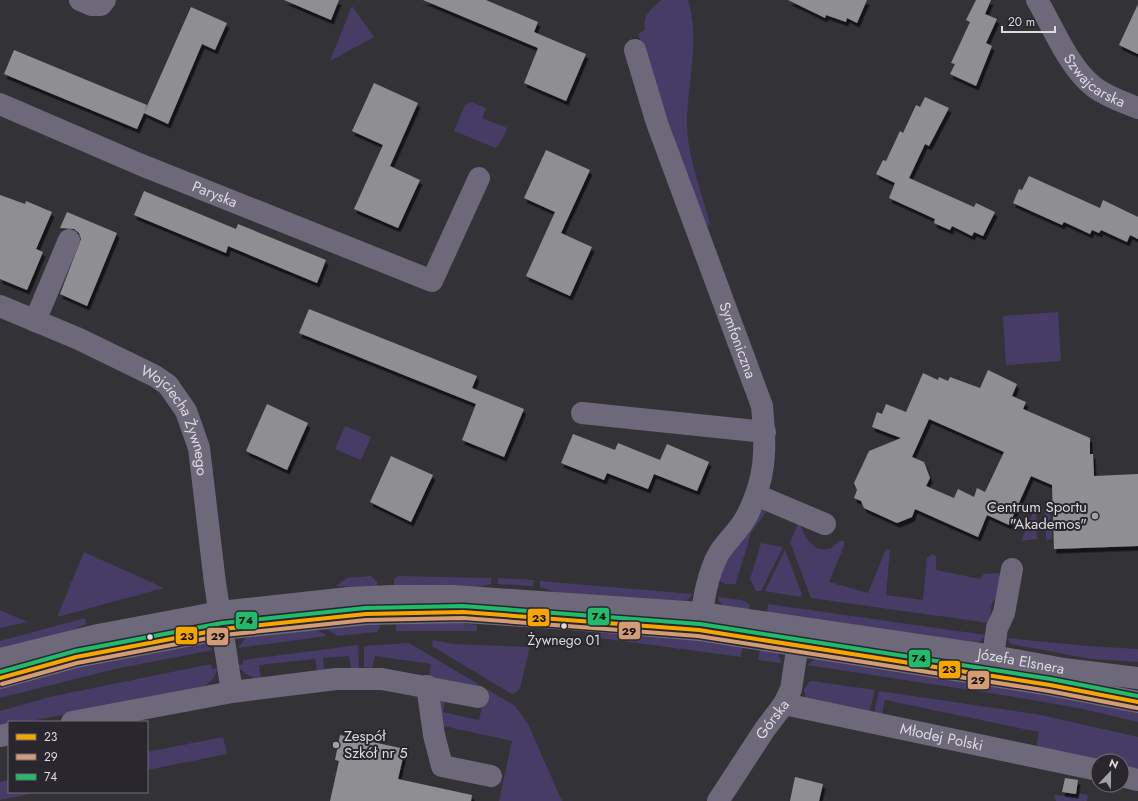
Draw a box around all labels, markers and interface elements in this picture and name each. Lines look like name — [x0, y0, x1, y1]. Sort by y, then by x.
scale bar — [1002, 8, 1055, 34]
text: 20 m — [1008, 13, 1035, 31]
street label: Szwajcarska — [1058, 49, 1128, 113]
street label: Paryska — [189, 175, 241, 213]
street label: Symfoniczna — [713, 299, 762, 382]
street label: Wojciecha Żywnego — [137, 360, 213, 477]
place label: Centrum Sportu "Akademos" — [987, 496, 1087, 535]
marker: Centrum Sportu "Akademos" — [1090, 511, 1100, 521]
line badge: 74 — [587, 607, 610, 626]
line badge: 23 — [527, 608, 550, 627]
text: 74 — [592, 608, 606, 624]
text: 23 — [532, 610, 546, 626]
line badge: 74 — [235, 611, 258, 630]
text: 74 — [239, 612, 253, 628]
marker: Żywnego 01 — [559, 621, 569, 631]
line badge: 29 — [618, 621, 641, 640]
text: 29 — [622, 623, 636, 639]
line badge: 23 — [175, 626, 198, 645]
line badge: 29 — [206, 627, 229, 646]
text: 23 — [180, 628, 194, 644]
text: 29 — [211, 628, 225, 644]
place label: Żywnego 01 — [528, 630, 600, 650]
unlabelled marker — [145, 632, 155, 642]
street label: Józefa Elsnera — [974, 643, 1066, 680]
line badge: 74 — [908, 649, 931, 668]
text: 74 — [912, 650, 926, 666]
line badge: 23 — [938, 660, 961, 679]
text: 23 — [942, 661, 956, 677]
line badge: 29 — [967, 670, 990, 690]
text: 29 — [971, 672, 985, 688]
street label: Górska — [750, 695, 795, 744]
street label: Młodej Polski — [898, 718, 985, 757]
legend — [8, 721, 148, 793]
place label: Zespół Szkół nr 5 — [344, 725, 408, 764]
text: 23 — [44, 728, 58, 746]
marker: Zespół Szkół nr 5 — [331, 740, 341, 750]
text: 29 — [44, 748, 58, 766]
north arrow — [1090, 753, 1130, 793]
text: N — [1107, 755, 1121, 773]
text: 74 — [44, 768, 57, 786]

